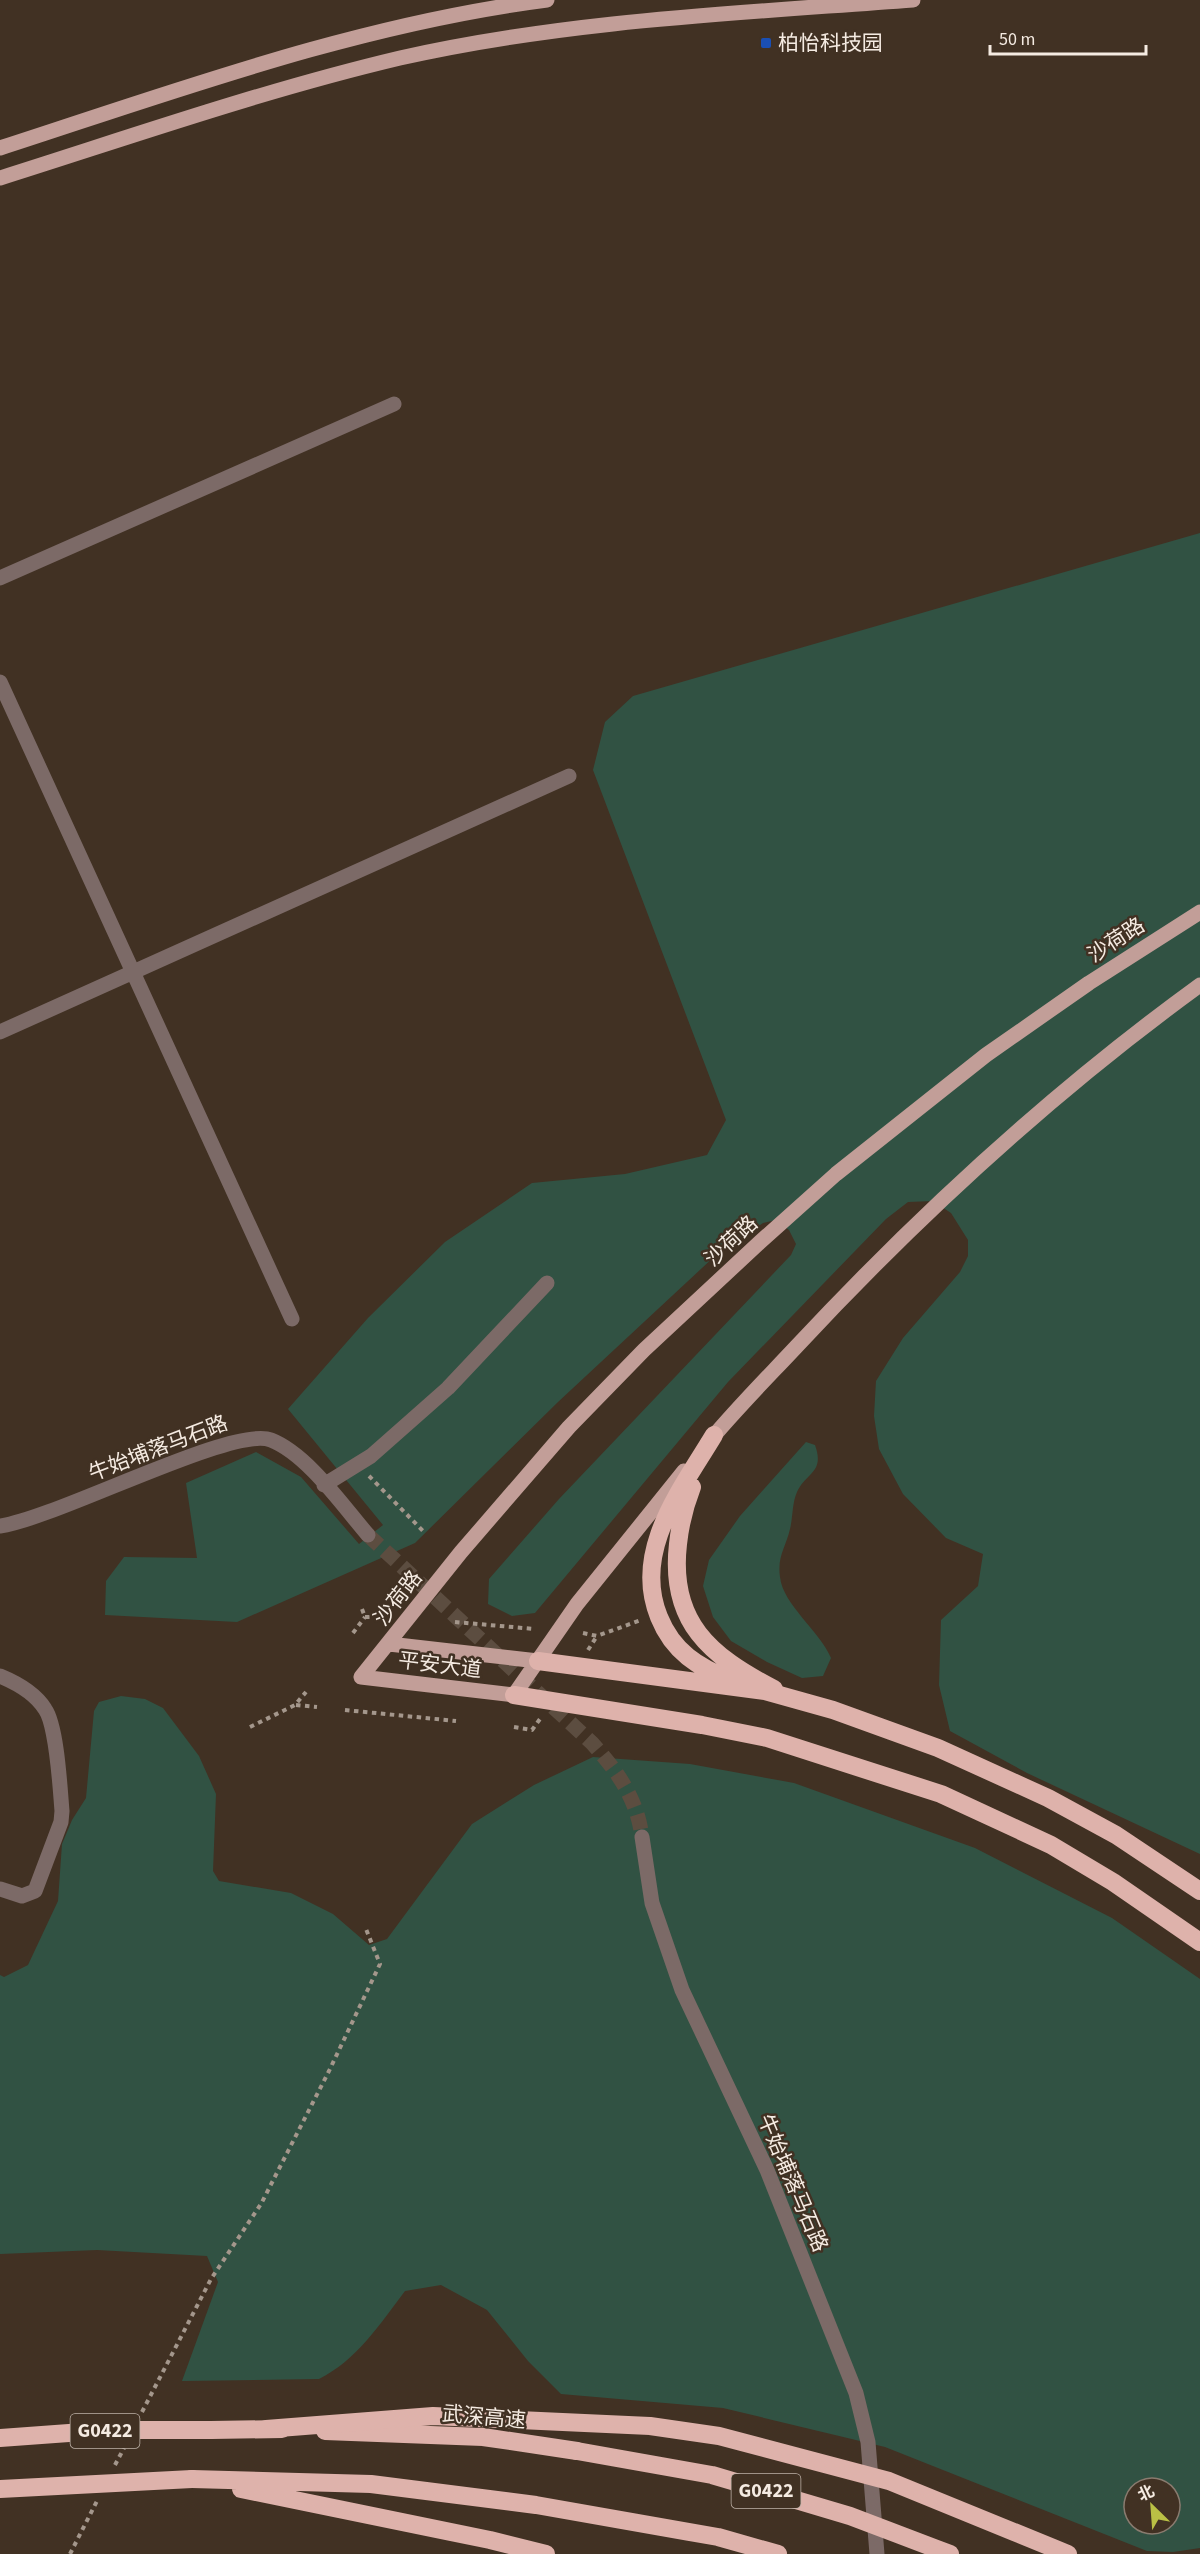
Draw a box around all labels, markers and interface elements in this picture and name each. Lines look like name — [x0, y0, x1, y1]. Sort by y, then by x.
scale bar — [990, 18, 1146, 56]
text: 50 m — [999, 27, 1035, 52]
place label: 柏怡科技园 — [778, 28, 883, 58]
marker: 柏怡科技园 — [759, 36, 773, 50]
street label: 沙荷路 — [1081, 910, 1151, 970]
street label: 沙荷路 — [698, 1209, 764, 1273]
street label: 牛始埔落马石路 — [84, 1408, 232, 1488]
street label: 沙荷路 — [367, 1564, 429, 1632]
street label: 平安大道 — [396, 1645, 484, 1685]
street label: 牛始埔落马石路 — [750, 2109, 836, 2257]
street label: 武深高速 — [441, 2398, 527, 2436]
road number: G0422 — [70, 2414, 140, 2448]
road number: G0422 — [732, 2474, 801, 2508]
north arrow — [1122, 2476, 1182, 2536]
text: 北 — [1134, 2480, 1158, 2507]

